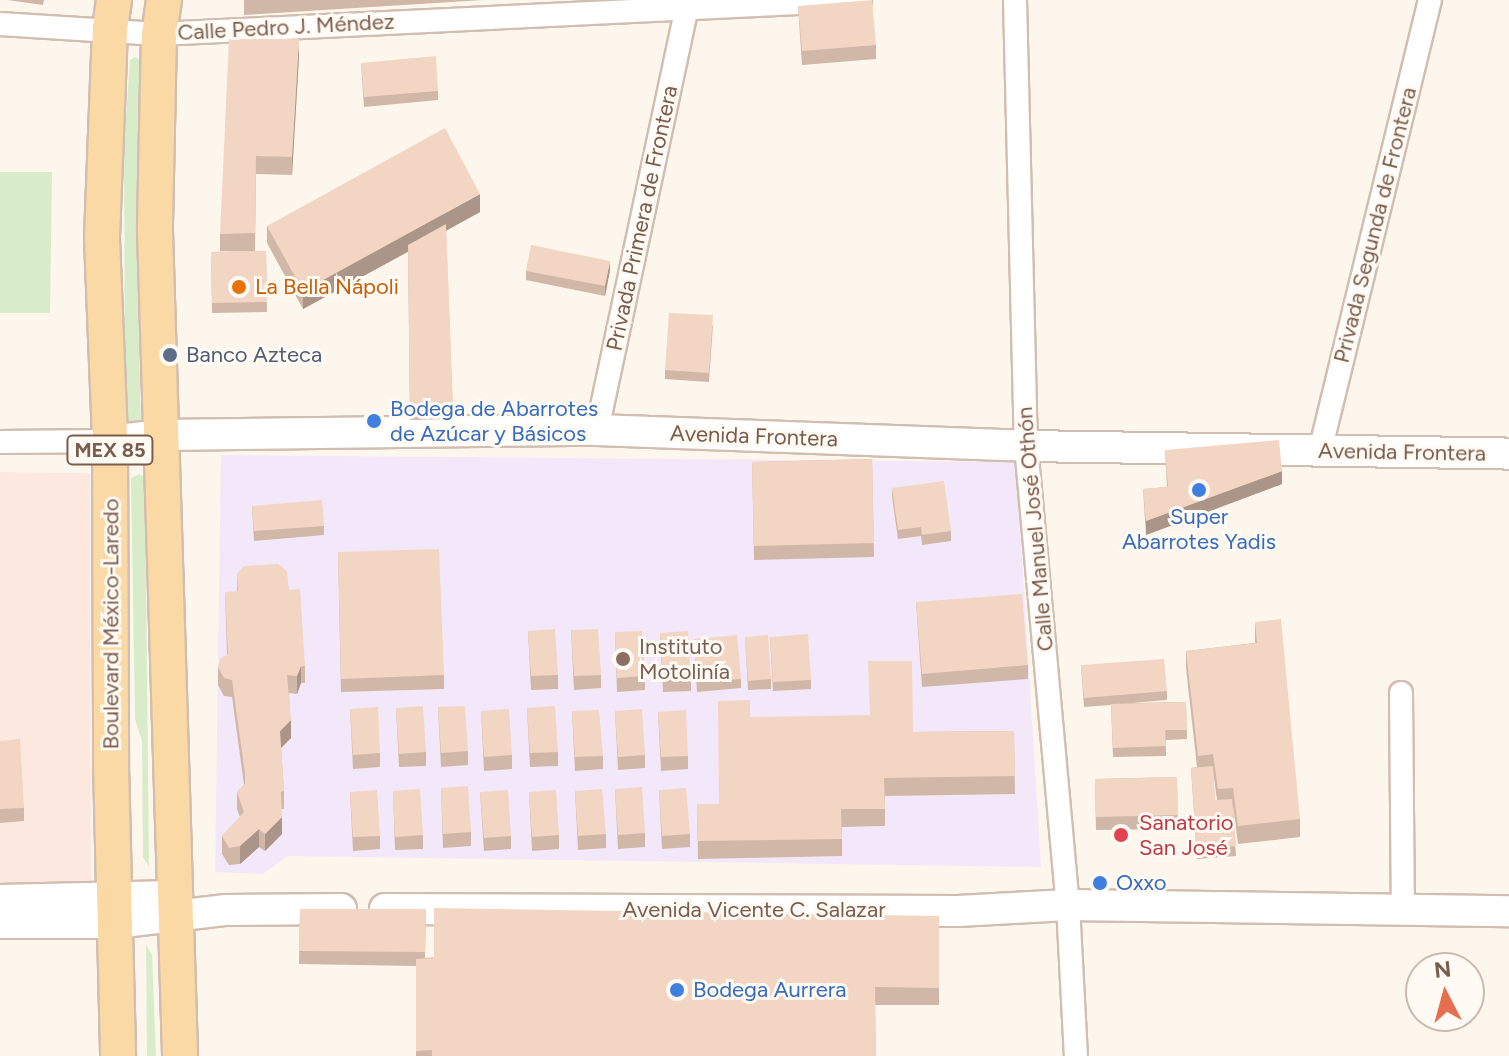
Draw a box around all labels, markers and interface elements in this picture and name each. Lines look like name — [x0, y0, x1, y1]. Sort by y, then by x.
street label: Calle Pedro J. Méndez — [177, 8, 395, 46]
street label: Privada Primera de Frontera — [601, 83, 683, 353]
street label: Privada Segunda de Frontera — [1328, 84, 1422, 366]
place label: La Bella Nápoli — [255, 274, 399, 300]
marker: La Bella Nápoli — [230, 278, 248, 296]
place label: Banco Azteca — [186, 342, 322, 368]
marker: Banco Azteca — [161, 346, 179, 364]
place label: Bodega de Abarrotes de Azúcar y Básicos — [390, 395, 598, 446]
street label: Calle Manuel José Othón — [1011, 406, 1059, 652]
marker: Bodega de Abarrotes de Azúcar y Básicos — [365, 412, 383, 430]
street label: Avenida Frontera — [670, 420, 838, 452]
road number: MEX 85 — [66, 434, 154, 466]
street label: Avenida Frontera — [1318, 437, 1486, 467]
marker: Super Abarrotes Yadis — [1190, 481, 1208, 499]
street label: Boulevard México-Laredo — [98, 499, 124, 749]
place label: Super Abarrotes Yadis — [1122, 503, 1276, 554]
place label: Instituto Motolinía — [639, 633, 730, 684]
marker: Instituto Motolinía — [614, 650, 632, 668]
place label: Sanatorio San José — [1139, 809, 1234, 860]
marker: Sanatorio San José — [1110, 824, 1132, 846]
place label: Oxxo — [1116, 870, 1167, 896]
marker: Oxxo — [1091, 874, 1109, 892]
street label: Avenida Vicente C. Salazar — [622, 897, 886, 923]
north arrow — [1405, 952, 1485, 1032]
text: N — [1433, 955, 1453, 984]
place label: Bodega Aurrera — [693, 977, 846, 1003]
marker: Bodega Aurrera — [668, 981, 686, 999]

